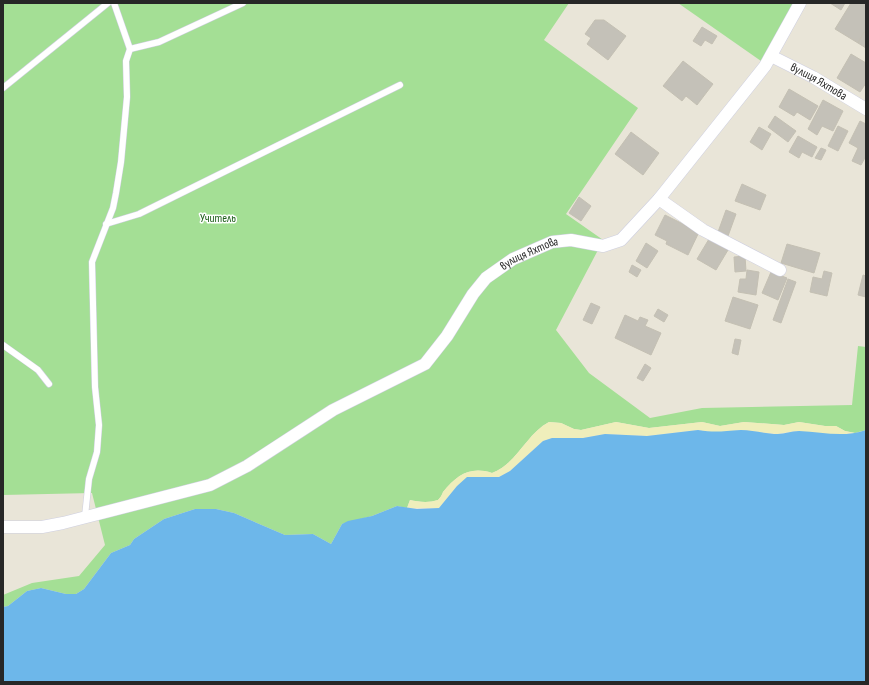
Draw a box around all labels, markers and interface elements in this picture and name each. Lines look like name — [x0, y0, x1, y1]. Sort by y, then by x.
street label: вулиця Яхтова — [788, 60, 850, 104]
park label: Учитель — [200, 211, 236, 226]
street label: вулиця Яхтова — [497, 234, 559, 274]

